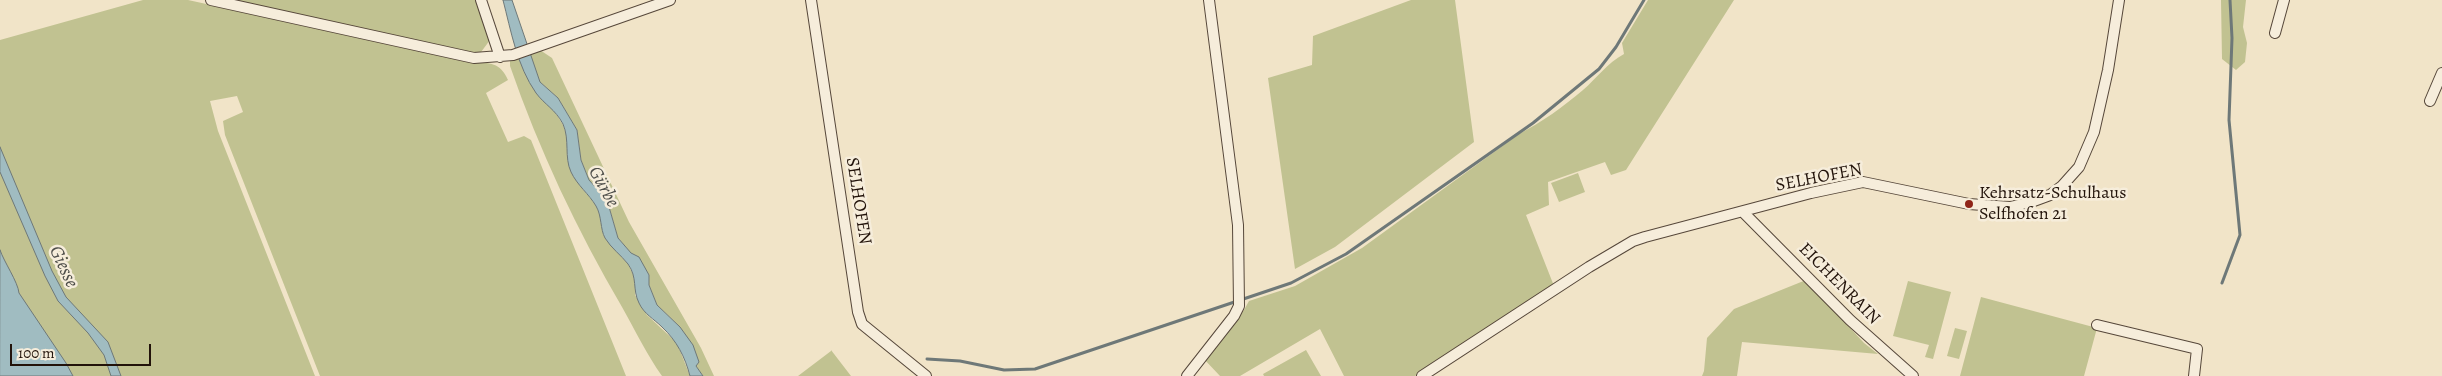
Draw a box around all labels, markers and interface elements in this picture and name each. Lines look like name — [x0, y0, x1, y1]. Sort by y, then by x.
street label: SELHOFEN — [840, 156, 876, 246]
street label: SELHOFEN — [1774, 159, 1864, 197]
water label: Gürbe — [583, 163, 623, 211]
place label: Kehrsatz-Schulhaus Selfhofen 21 — [1979, 183, 2127, 225]
marker: Kehrsatz-Schulhaus Selfhofen 21 — [1963, 198, 1975, 210]
street label: EICHENRAIN — [1794, 239, 1884, 329]
water label: Giesse — [44, 243, 82, 291]
scale bar — [12, 334, 154, 366]
text: 100 m — [18, 343, 55, 363]

